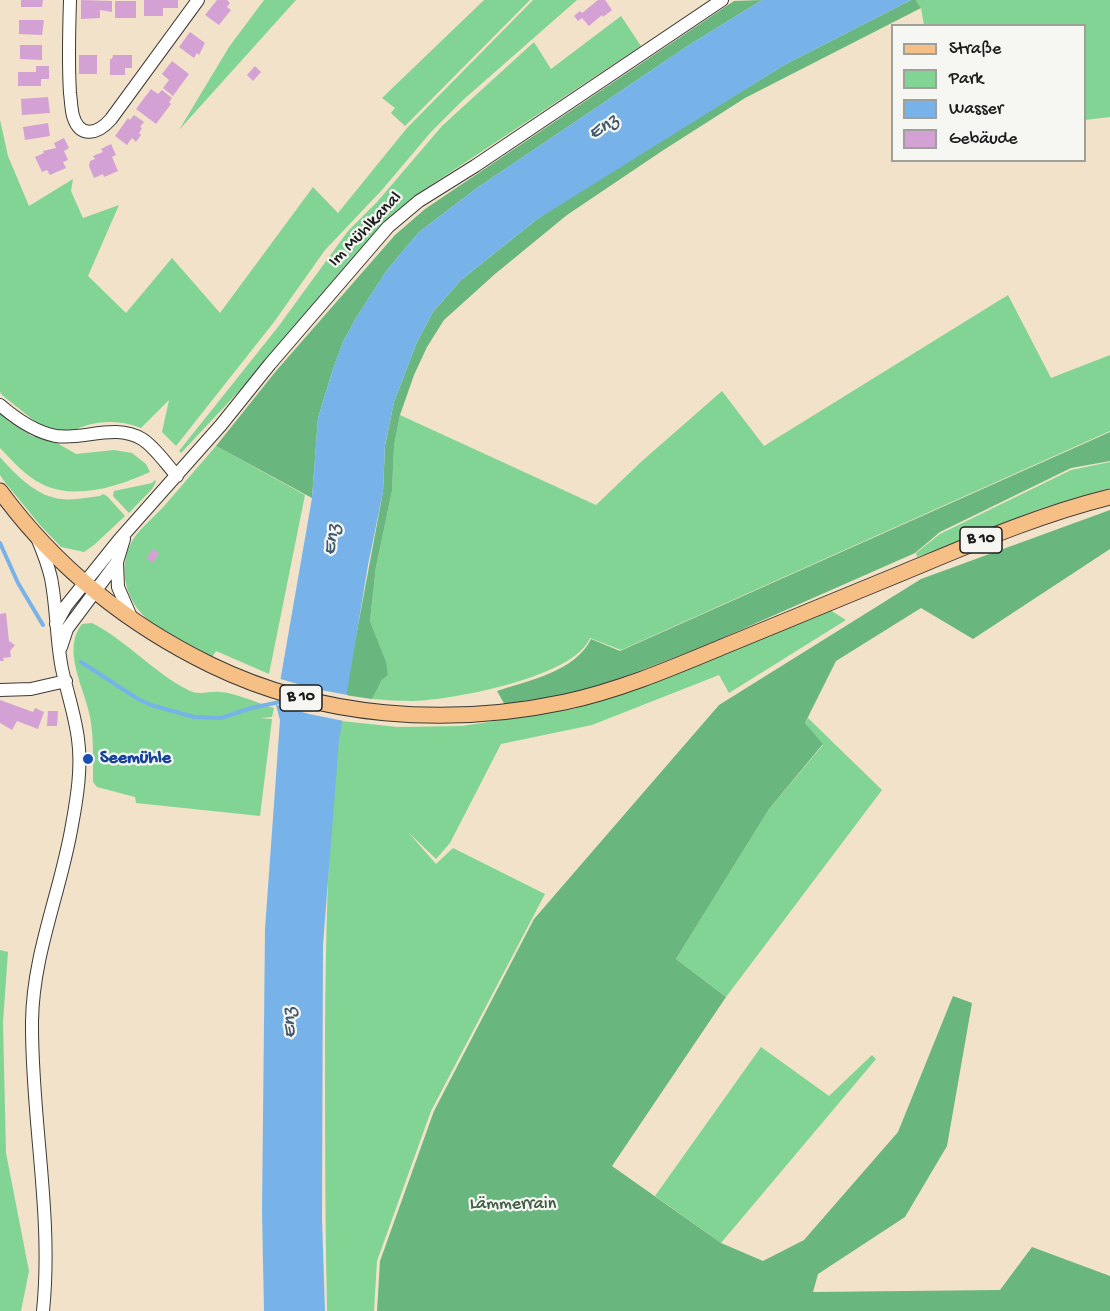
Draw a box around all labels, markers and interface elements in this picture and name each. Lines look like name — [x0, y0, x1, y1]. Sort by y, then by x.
legend — [891, 24, 1086, 162]
text: Straße — [949, 39, 1001, 60]
text: Park — [949, 69, 983, 90]
text: Wasser — [949, 99, 1003, 120]
water label: Enz — [585, 110, 623, 146]
text: Gebäude — [949, 129, 1017, 150]
street label: Im Mühlkanal — [325, 188, 407, 272]
water label: Enz — [319, 523, 347, 557]
road number: B 10 — [960, 527, 1002, 553]
road number: B 10 — [280, 685, 322, 711]
place label: Seemühle — [100, 748, 171, 770]
marker: Seemühle — [81, 752, 95, 766]
water label: Enz — [279, 1007, 303, 1039]
park label: Lämmerrain — [470, 1194, 556, 1216]

